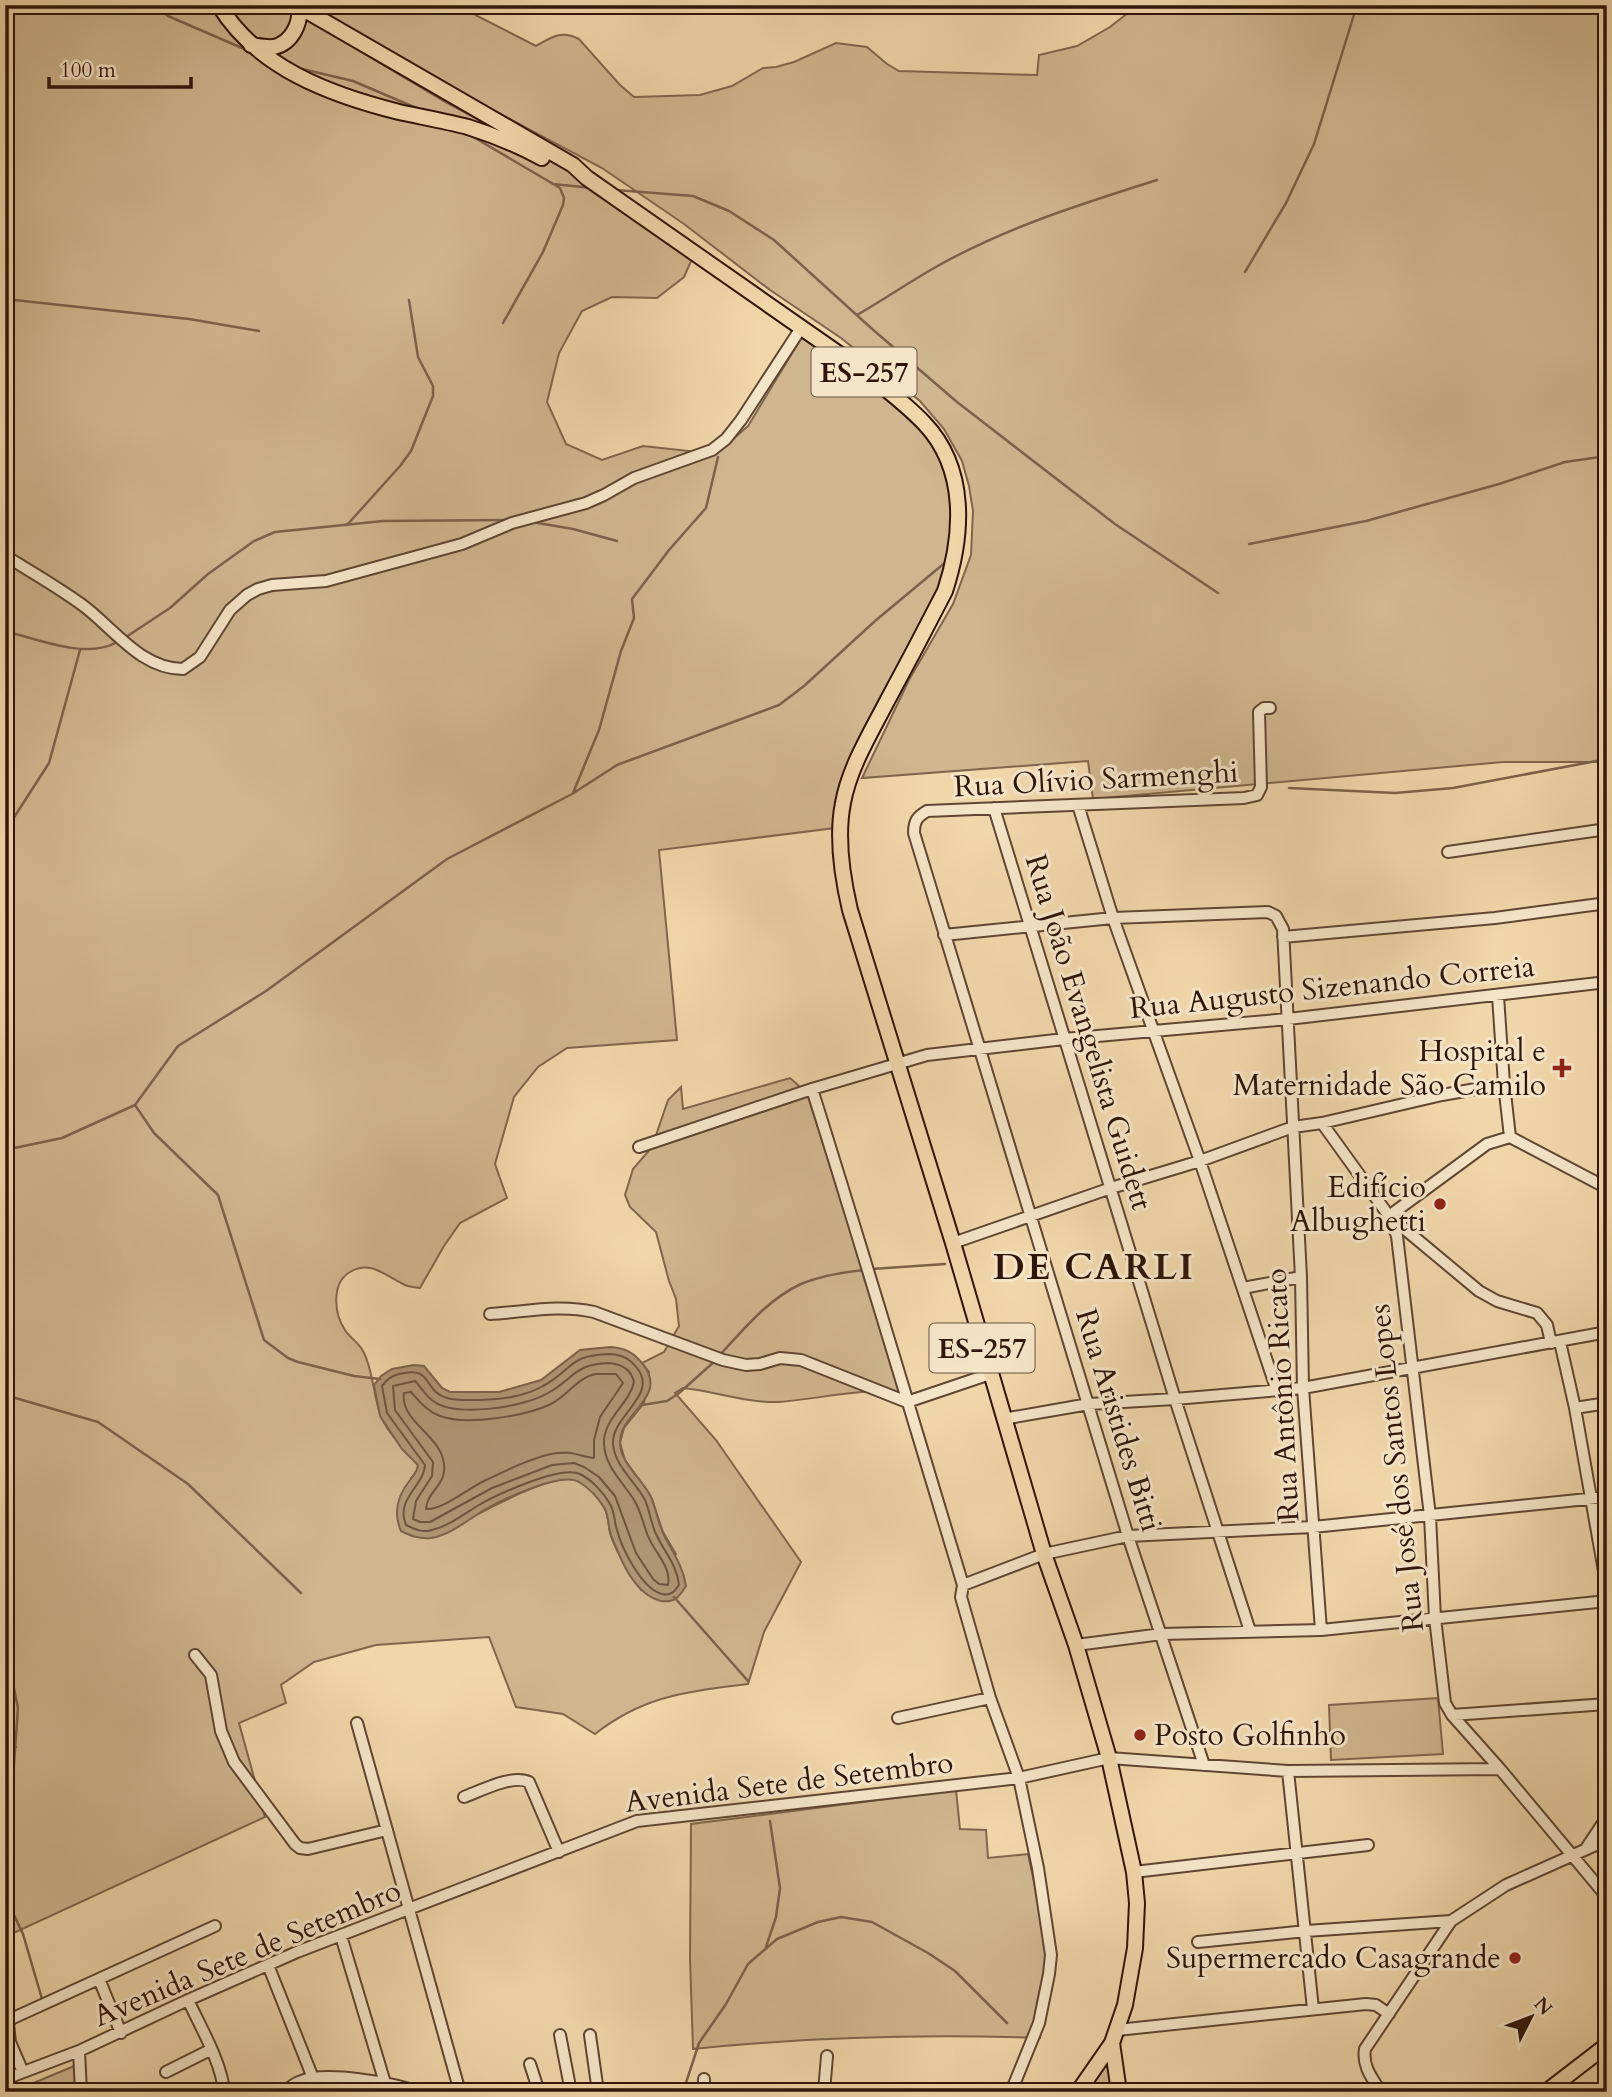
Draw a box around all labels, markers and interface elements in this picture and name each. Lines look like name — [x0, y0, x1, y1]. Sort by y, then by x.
scale bar — [49, 46, 191, 90]
text: 100 m — [60, 56, 116, 85]
road number: ES-257 — [812, 348, 917, 396]
street label: Rua Olívio Sarmenghi — [953, 752, 1239, 807]
street label: Rua João Evangelista Guidett — [1015, 849, 1162, 1216]
street label: Rua Augusto Sizenando Correia — [1128, 946, 1537, 1029]
place label: Hospital e Maternidade São Camilo — [1233, 1031, 1546, 1106]
marker: Hospital e Maternidade São Camilo — [1552, 1058, 1572, 1078]
place label: Edifício Albughetti — [1290, 1167, 1426, 1242]
marker: Edifício Albughetti — [1432, 1196, 1448, 1212]
district label: DE CARLI — [993, 1242, 1195, 1292]
street label: Rua Antônio Ricato — [1255, 1267, 1310, 1523]
street label: Rua José dos Santos Lopes — [1359, 1302, 1434, 1634]
street label: Rua Aristides Bitti — [1065, 1304, 1172, 1537]
road number: ES-257 — [930, 1324, 1034, 1372]
place label: Posto Golfinho — [1154, 1715, 1346, 1756]
marker: Posto Golfinho — [1132, 1727, 1148, 1743]
street label: Avenida Sete de Setembro — [623, 1742, 956, 1823]
street label: Avenida Sete de Setembro — [87, 1870, 407, 2037]
place label: Supermercado Casagrande — [1166, 1938, 1501, 1979]
marker: Supermercado Casagrande — [1507, 1950, 1523, 1966]
north arrow — [1496, 1982, 1566, 2052]
text: N — [1528, 1991, 1558, 2021]

